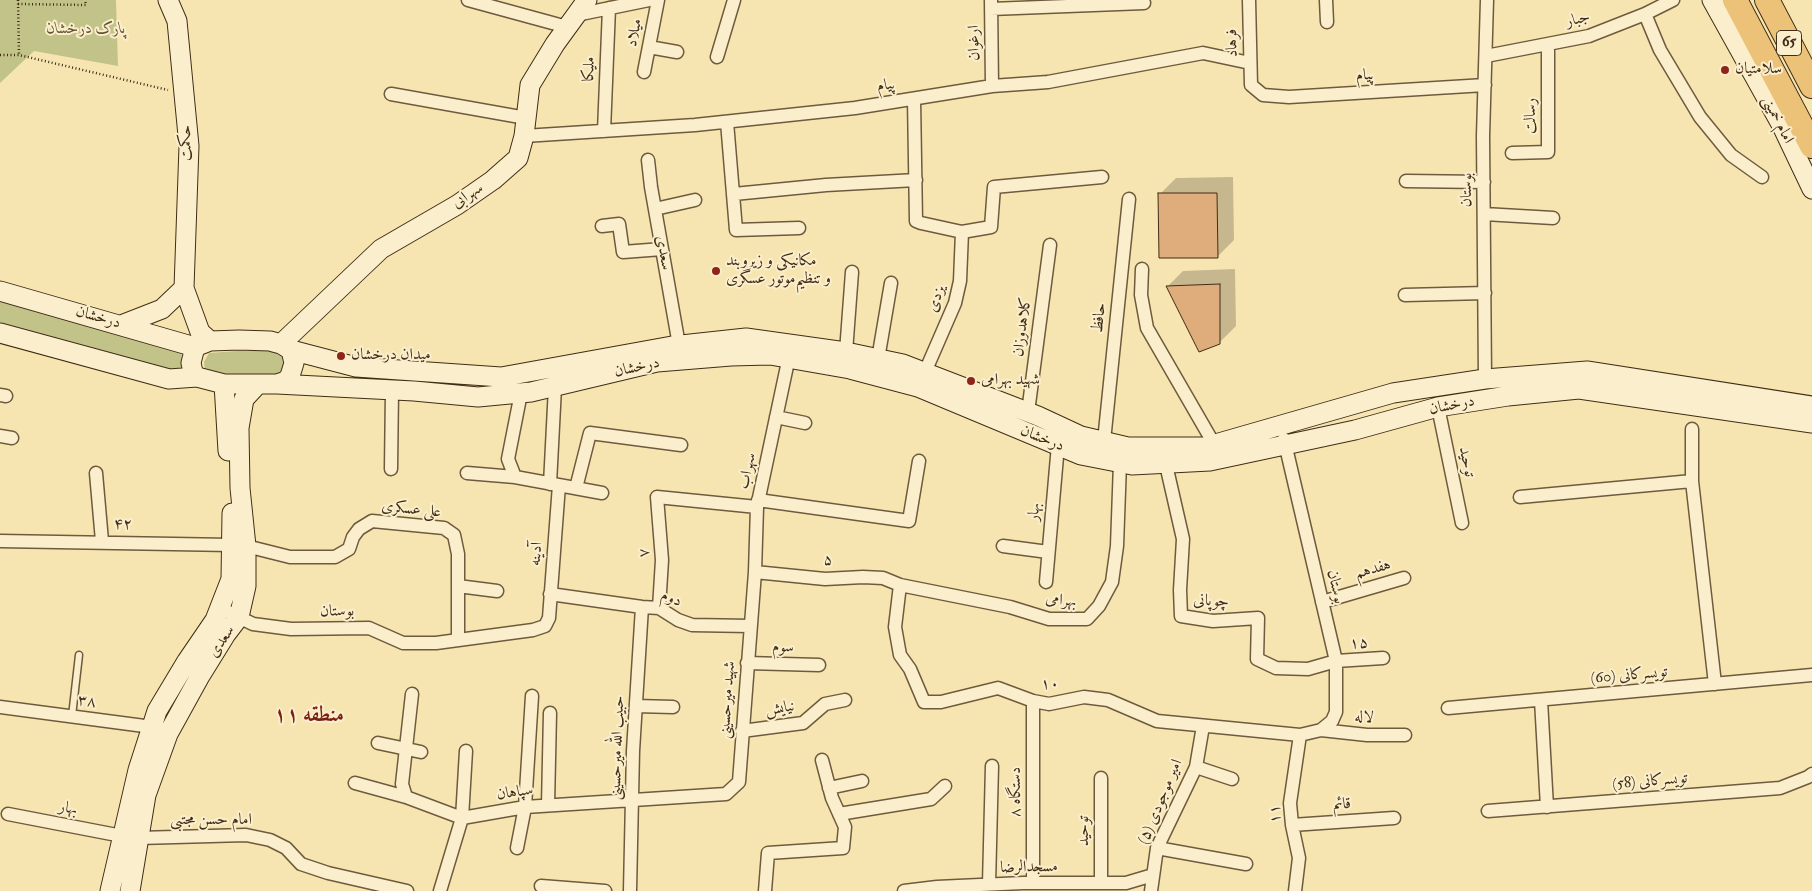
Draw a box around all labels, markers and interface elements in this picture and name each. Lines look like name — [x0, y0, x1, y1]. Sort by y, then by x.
street label: جبار — [1564, 8, 1592, 32]
street label: میلاد — [623, 17, 647, 49]
park label: پارک درخشان — [46, 20, 126, 40]
street label: ارغوان — [965, 25, 985, 61]
street label: فرهاد — [1223, 29, 1243, 57]
road number: 65 — [1776, 30, 1802, 56]
street label: ملیکا — [580, 56, 600, 82]
place label: سلامتیان — [1735, 60, 1782, 80]
marker: سلامتیان — [1719, 64, 1731, 76]
street label: پیام — [1355, 66, 1375, 86]
street label: پیام — [875, 75, 897, 97]
street label: امام خمینی — [1757, 93, 1797, 147]
street label: رسالت — [1522, 98, 1542, 134]
street label: حکمت — [177, 125, 197, 161]
street label: بوستان — [1458, 173, 1478, 207]
street label: سهرابی — [449, 179, 487, 213]
street label: سعدی — [651, 234, 675, 272]
place label: مکانیکی و زیروبند و تنظیم‌موتور عسگری — [726, 252, 831, 290]
marker: مکانیکی و زیروبند و تنظیم‌موتور عسگری — [710, 265, 722, 277]
street label: یزدی — [924, 283, 950, 315]
street label: کلاهدوزان — [1009, 296, 1037, 358]
street label: درخشان — [73, 302, 123, 334]
street label: حافظ — [1089, 302, 1111, 334]
place label: میدان درخشان — [351, 346, 431, 366]
marker: میدان درخشان — [335, 350, 347, 362]
street label: درخشان — [613, 354, 661, 382]
place label: شهید بهرامی — [981, 371, 1040, 391]
marker: شهید بهرامی — [965, 375, 977, 387]
street label: درخشان — [1428, 392, 1476, 420]
street label: درخشان — [1017, 421, 1067, 457]
street label: توحید — [1453, 445, 1479, 479]
street label: سهراب — [735, 451, 761, 491]
street label: علی عسکری — [380, 497, 442, 523]
street label: بهار — [1025, 502, 1045, 522]
street label: ۴۲ — [113, 515, 133, 535]
street label: آدینه — [526, 541, 548, 567]
street label: ۷ — [635, 548, 655, 558]
street label: ۵ — [823, 551, 833, 571]
street label: هفدهم — [1353, 556, 1393, 584]
street label: بوستان — [1322, 568, 1348, 606]
street label: دوم — [658, 586, 684, 612]
street label: بهرامی — [1044, 590, 1078, 612]
street label: چوپانی — [1193, 591, 1229, 613]
street label: بوستان — [320, 602, 354, 622]
street label: سعدی — [204, 622, 240, 662]
street label: ۱۵ — [1349, 634, 1369, 654]
street label: سوم — [772, 638, 794, 658]
street label: شهید میرحسینی — [716, 661, 740, 739]
street label: تویسرکانی (60) — [1590, 663, 1668, 689]
street label: ۱۰ — [1040, 675, 1060, 695]
street label: ۳۸ — [77, 691, 97, 713]
street label: حبیب الله میرحسینی — [607, 695, 629, 801]
street label: نیایش — [764, 697, 796, 721]
district label: منطقه ۱۱ — [274, 703, 344, 729]
street label: لاله — [1354, 708, 1374, 728]
street label: امیر موجودی (۵) — [1134, 757, 1188, 847]
street label: ۸ دستگاه — [1007, 767, 1027, 817]
street label: تویسرکانی (58) — [1612, 769, 1688, 795]
street label: سپاهان — [495, 781, 535, 805]
street label: قائم — [1332, 795, 1352, 815]
street label: بهار — [57, 798, 79, 820]
street label: ۱۱ — [1266, 804, 1286, 824]
street label: امام حسن مجتبی — [170, 811, 252, 831]
street label: توحید — [1075, 816, 1095, 846]
street label: مسجدالرضا — [1000, 858, 1058, 878]

